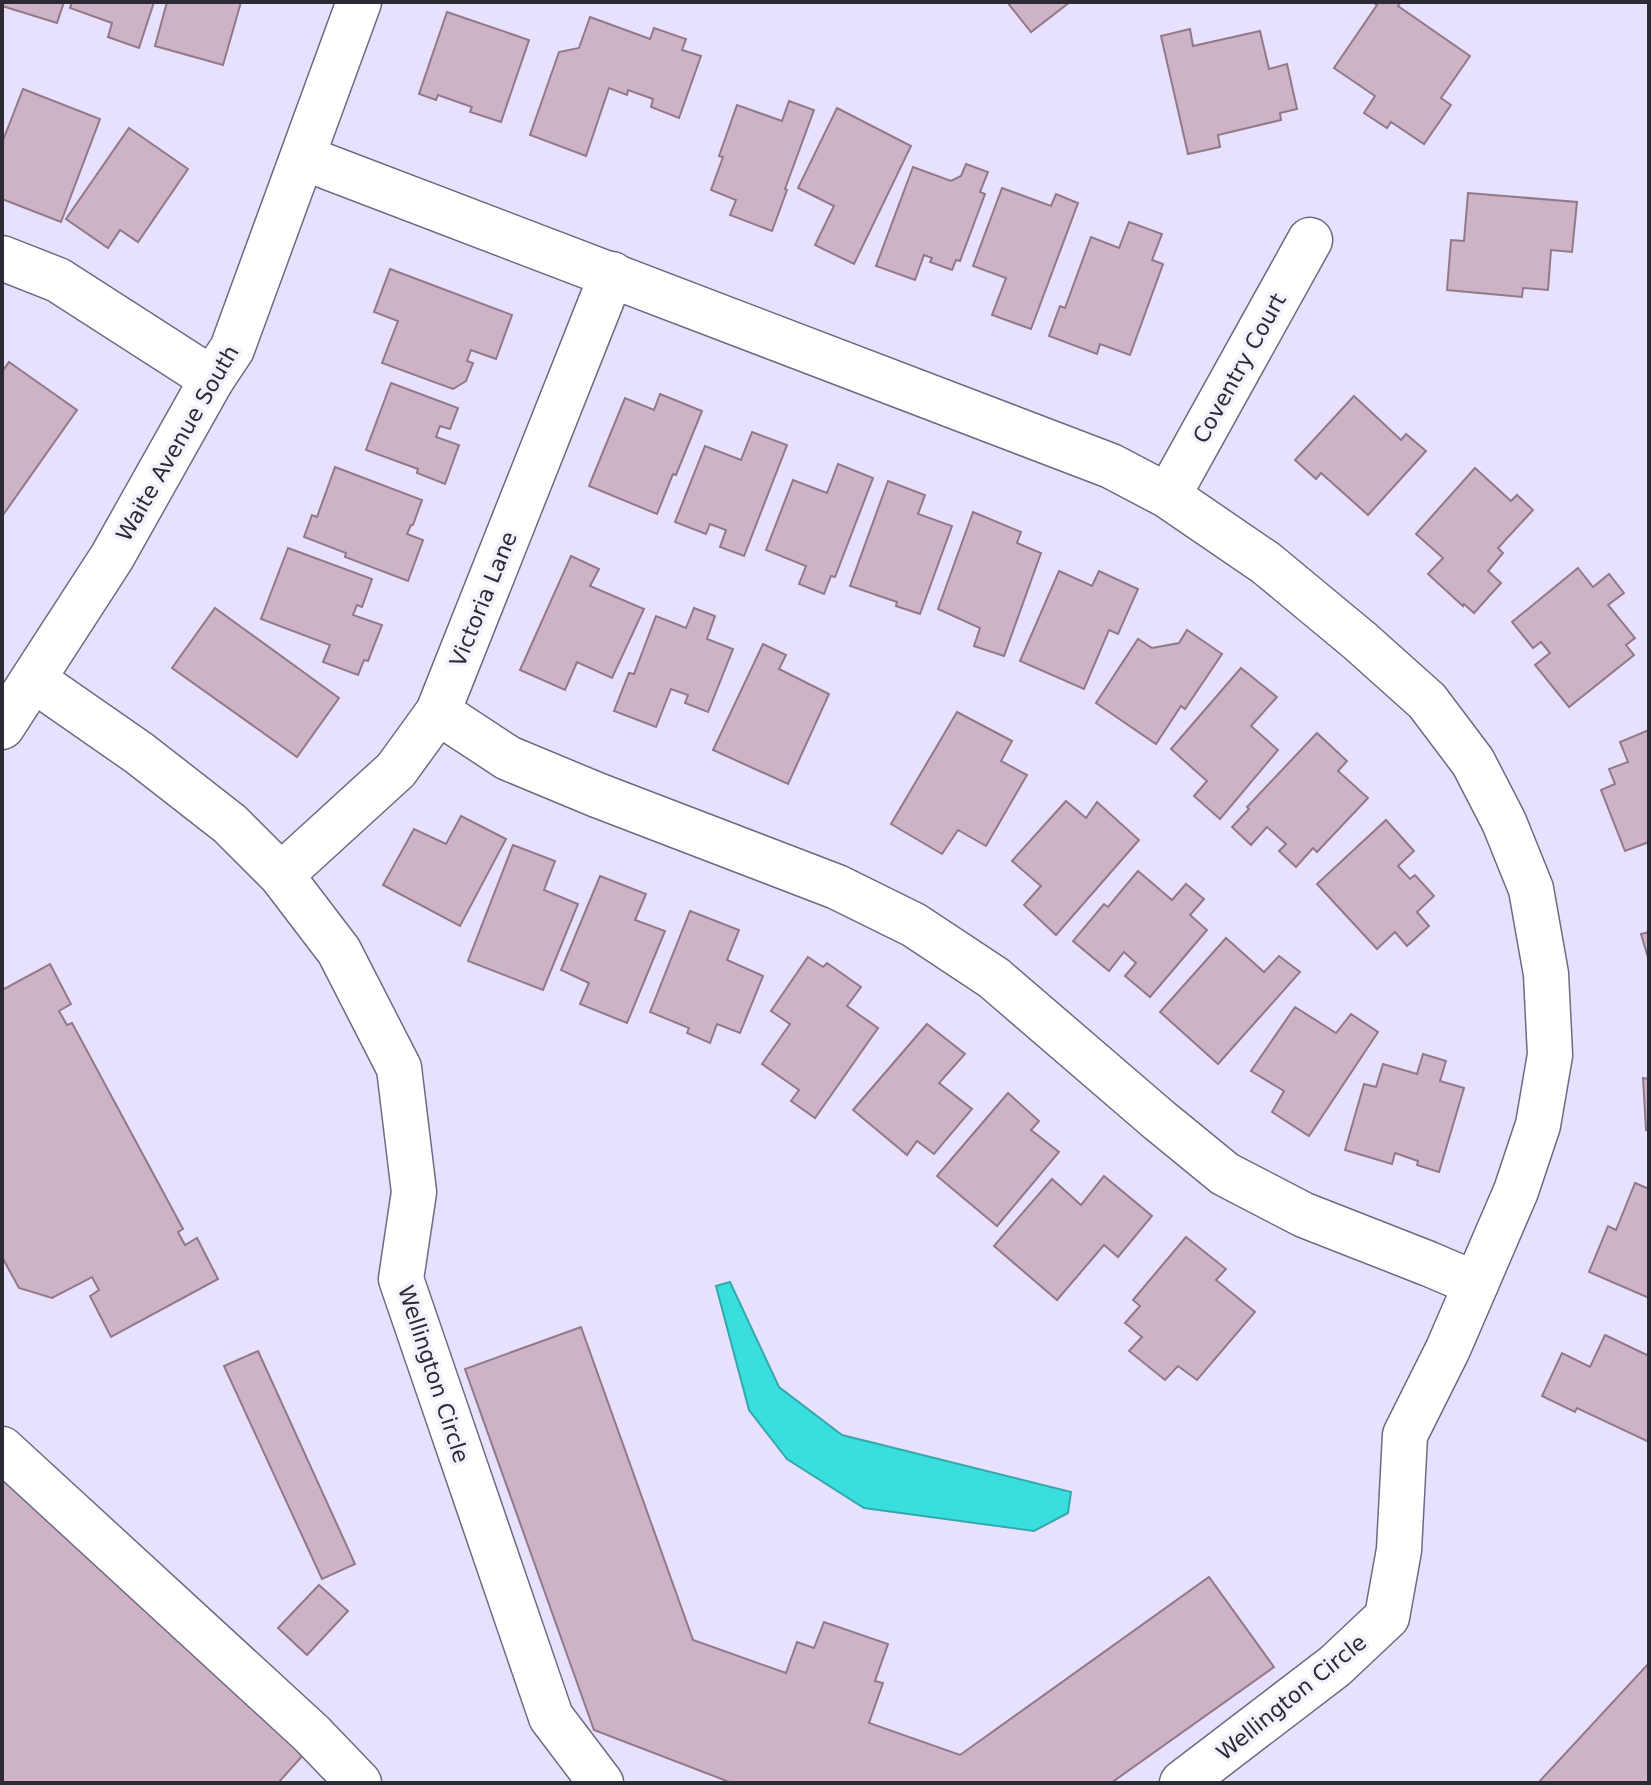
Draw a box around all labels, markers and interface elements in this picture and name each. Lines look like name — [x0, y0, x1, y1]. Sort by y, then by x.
street label: Coventry Court — [1188, 289, 1291, 448]
street label: Waite Avenue South — [111, 341, 244, 546]
street label: Victoria Lane — [445, 528, 522, 670]
street label: Wellington Circle — [393, 1282, 474, 1466]
street label: Wellington Circle — [1212, 1629, 1371, 1765]

